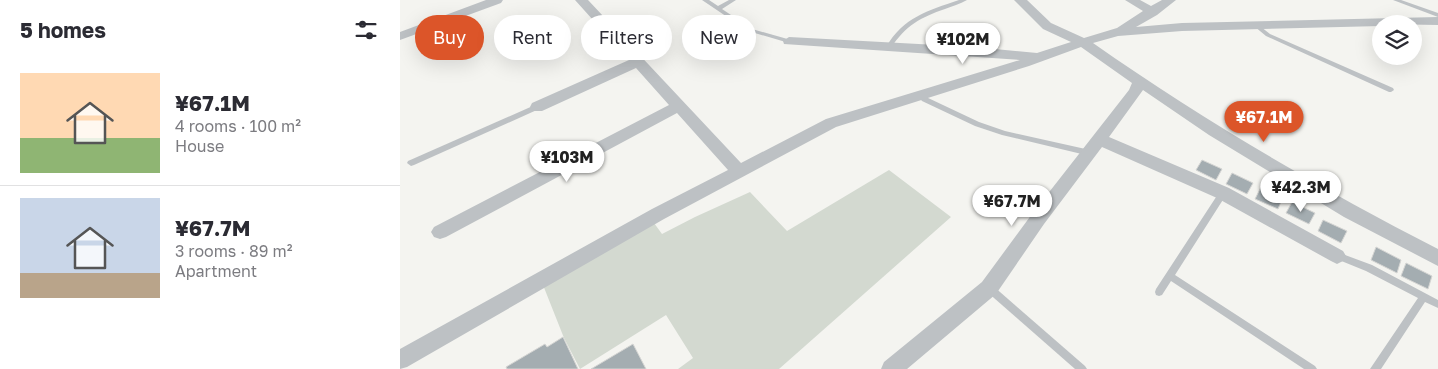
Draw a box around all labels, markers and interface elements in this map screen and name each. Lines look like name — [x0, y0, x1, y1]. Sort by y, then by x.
chip: Buy — [415, 15, 484, 60]
chip: Rent — [494, 15, 571, 60]
chip: Filters — [581, 15, 672, 60]
chip: New — [682, 15, 756, 60]
map controls — [1372, 15, 1422, 65]
button: layers — [1372, 15, 1422, 65]
icon: filters — [352, 16, 380, 44]
text: 5 homes — [20, 17, 106, 43]
pin: ¥102M — [928, 22, 998, 65]
text: ¥102M — [936, 29, 990, 49]
text: ¥67.1M — [175, 90, 250, 116]
icon: home — [60, 93, 120, 153]
pin: ¥67.1M — [1223, 100, 1305, 143]
text: ¥67.1M — [1235, 107, 1293, 127]
text: 4 rooms · 100 m² — [175, 116, 301, 136]
text: House — [175, 136, 224, 156]
pin: ¥103M — [532, 140, 602, 183]
text: ¥103M — [540, 147, 594, 167]
pin: ¥42.3M — [1260, 170, 1342, 213]
text: ¥42.3M — [1271, 177, 1331, 197]
pin: ¥67.7M — [971, 184, 1053, 227]
text: ¥67.7M — [983, 191, 1041, 211]
text: ¥67.7M — [175, 215, 251, 241]
icon: home — [60, 218, 120, 278]
text: 3 rooms · 89 m² — [175, 241, 292, 261]
text: Apartment — [175, 261, 257, 281]

